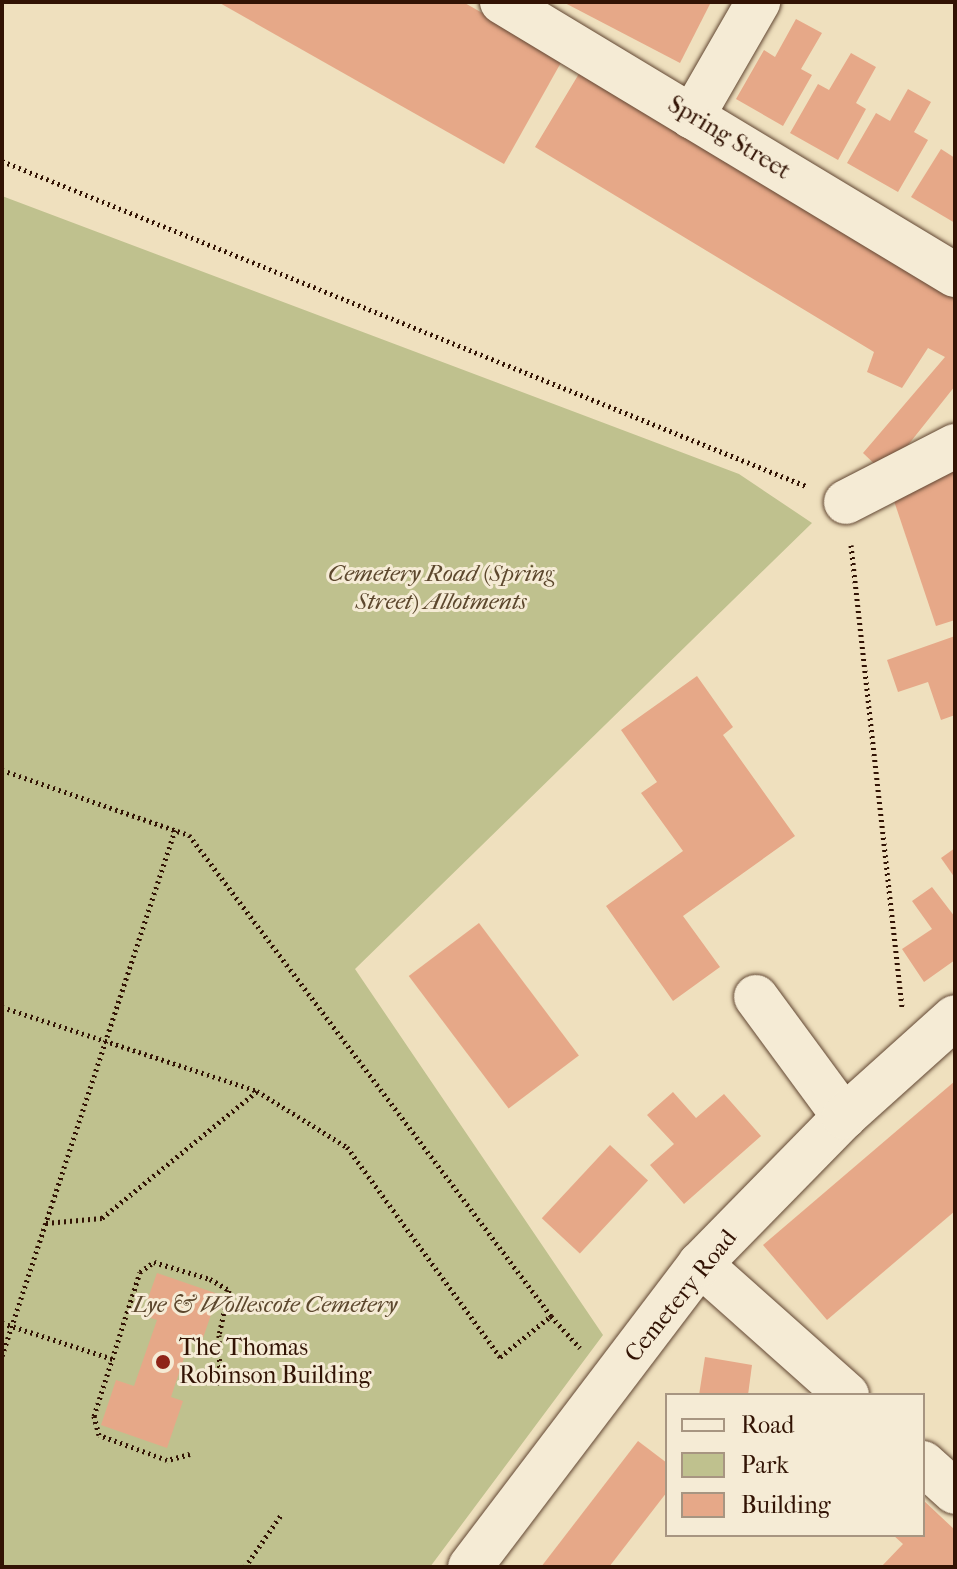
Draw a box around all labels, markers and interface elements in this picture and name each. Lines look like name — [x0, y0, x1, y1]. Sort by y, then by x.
street label: Spring Street — [663, 90, 795, 186]
park label: Cemetery Road (Spring Street) Allotments — [328, 560, 554, 616]
street label: Cemetery Road — [619, 1224, 743, 1368]
park label: Lye & Wollescote Cemetery — [133, 1291, 397, 1319]
place label: The Thomas Robinson Building — [179, 1334, 371, 1390]
marker: The Thomas Robinson Building — [154, 1353, 172, 1371]
legend — [665, 1393, 925, 1537]
text: Road — [741, 1411, 794, 1439]
text: Park — [741, 1451, 789, 1479]
text: Building — [741, 1491, 831, 1519]

